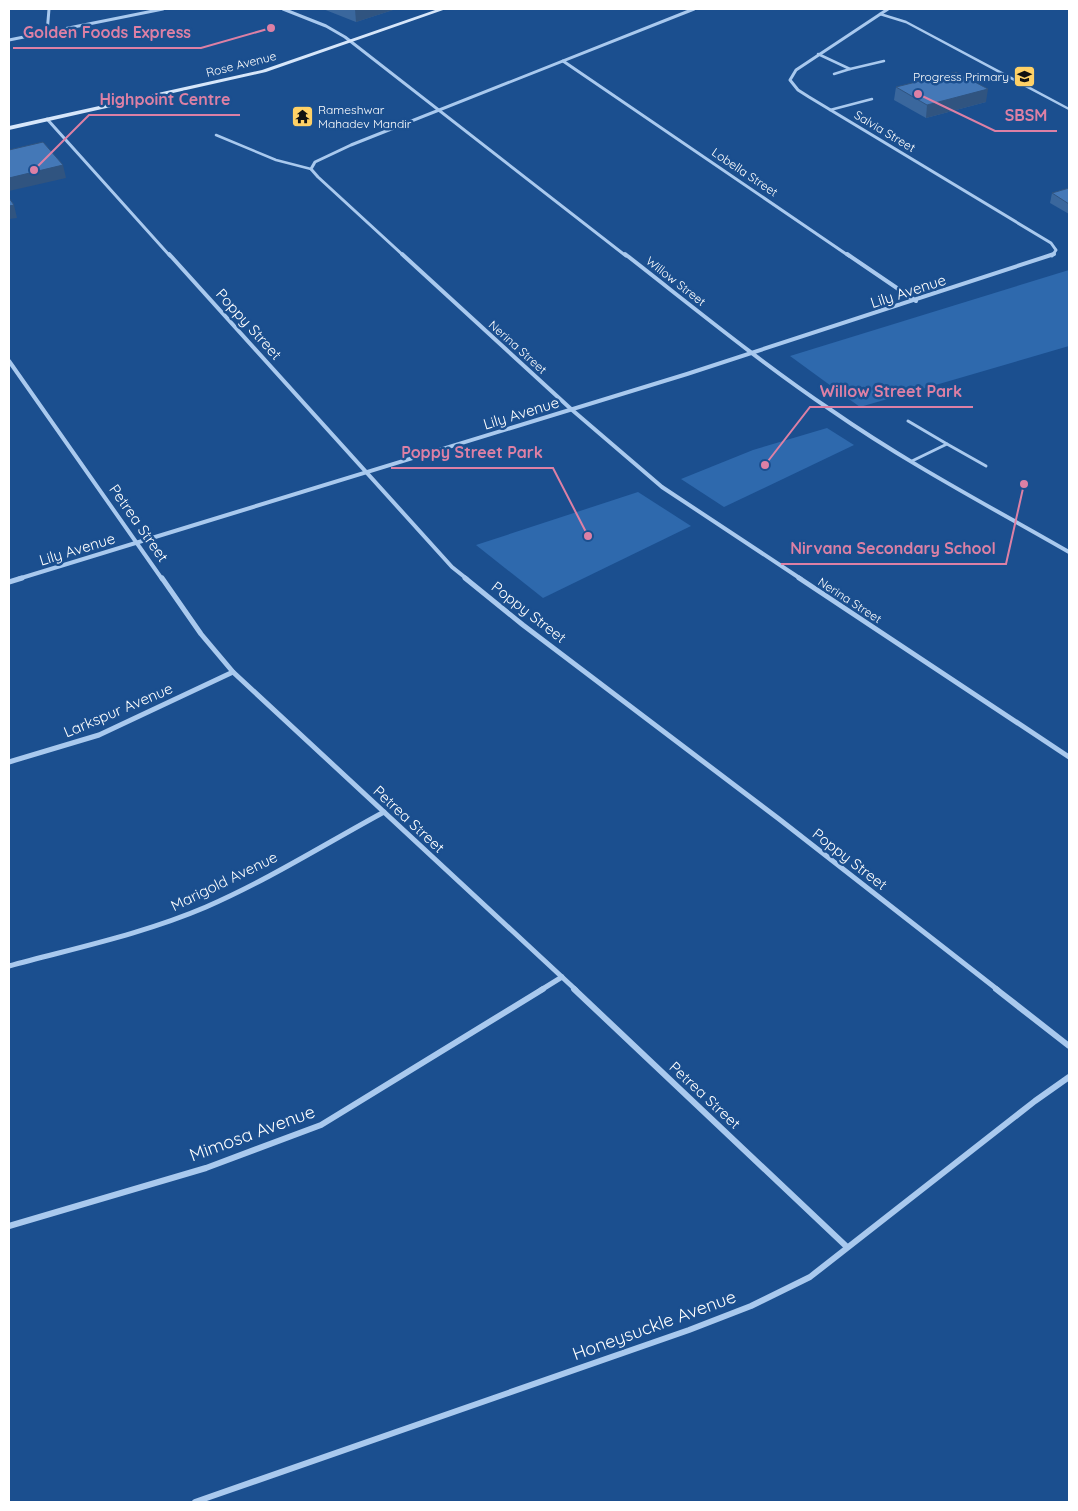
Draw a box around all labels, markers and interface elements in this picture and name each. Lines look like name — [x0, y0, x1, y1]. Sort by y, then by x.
callout: Golden Foods Express — [13, 17, 201, 48]
text: Golden Foods Express — [23, 22, 191, 42]
street label: Rose Avenue — [204, 48, 278, 80]
school or university icon: Progress Primary — [1013, 64, 1037, 88]
place label: Progress Primary — [913, 69, 1009, 84]
callout: Highpoint Centre — [89, 84, 240, 115]
text: Highpoint Centre — [100, 89, 230, 109]
callout: SBSM — [995, 100, 1057, 131]
place label: Rameshwar Mahadev Mandir — [318, 102, 412, 131]
temple icon: Rameshwar Mahadev Mandir — [290, 104, 314, 128]
text: SBSM — [1005, 105, 1047, 125]
street label: Salvia Street — [852, 107, 918, 155]
street label: Lobella Street — [709, 144, 781, 200]
street label: Willow Street — [643, 253, 709, 309]
street label: Lily Avenue — [868, 270, 948, 312]
street label: Poppy Street — [212, 284, 286, 364]
street label: Nerina Street — [486, 317, 550, 377]
callout: Willow Street Park — [810, 376, 973, 407]
text: Willow Street Park — [820, 381, 962, 401]
street label: Lily Avenue — [481, 392, 561, 434]
callout: Poppy Street Park — [391, 437, 553, 468]
text: Poppy Street Park — [401, 442, 543, 462]
street label: Petrea Street — [105, 480, 173, 566]
street label: Lily Avenue — [37, 528, 117, 570]
callout: Nirvana Secondary School — [781, 533, 1006, 564]
text: Nirvana Secondary School — [790, 538, 996, 558]
street label: Nerina Street — [815, 574, 885, 626]
street label: Poppy Street — [488, 577, 570, 647]
street label: Larkspur Avenue — [61, 678, 175, 742]
street label: Petrea Street — [369, 781, 449, 857]
street label: Poppy Street — [809, 824, 891, 894]
street label: Marigold Avenue — [168, 847, 280, 915]
street label: Petrea Street — [665, 1057, 745, 1133]
street label: Mimosa Avenue — [186, 1100, 318, 1166]
street label: Honeysuckle Avenue — [569, 1285, 739, 1365]

